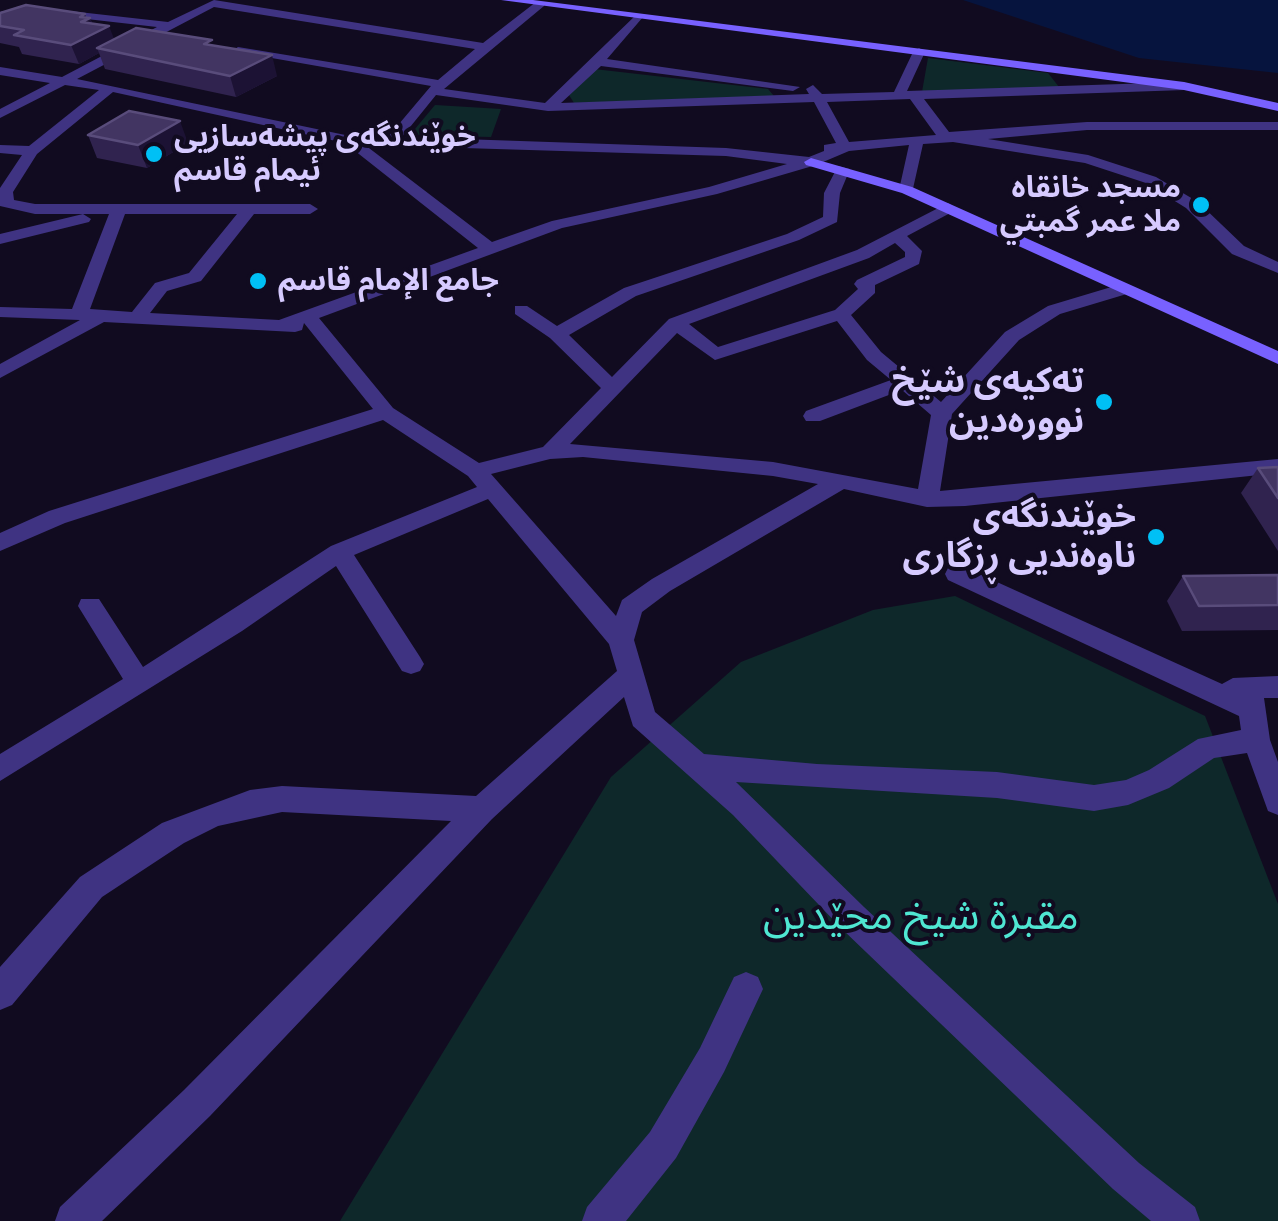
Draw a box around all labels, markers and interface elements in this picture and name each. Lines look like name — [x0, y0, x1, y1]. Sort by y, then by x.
place label: خوێندنگەی پیشەسازیی ئیمام قاسم — [174, 119, 476, 190]
marker: خوێندنگەی پیشەسازیی ئیمام قاسم — [143, 143, 165, 165]
place label: مسجد خانقاه ملا عمر گمبتي — [1000, 170, 1181, 240]
marker: مسجد خانقاه ملا عمر گمبتي — [1190, 194, 1212, 216]
place label: جامع الإمام قاسم — [278, 263, 499, 299]
marker: جامع الإمام قاسم — [247, 270, 269, 292]
place label: تەکیەی شێخ نوورەدین — [892, 361, 1084, 443]
marker: تەکیەی شێخ نوورەدین — [1093, 391, 1115, 413]
place label: خوێندنگەی ناوەندیی ڕزگاری — [903, 496, 1136, 578]
marker: خوێندنگەی ناوەندیی ڕزگاری — [1145, 526, 1167, 548]
park label: مقبرة شيخ محێدین — [763, 892, 1079, 942]

